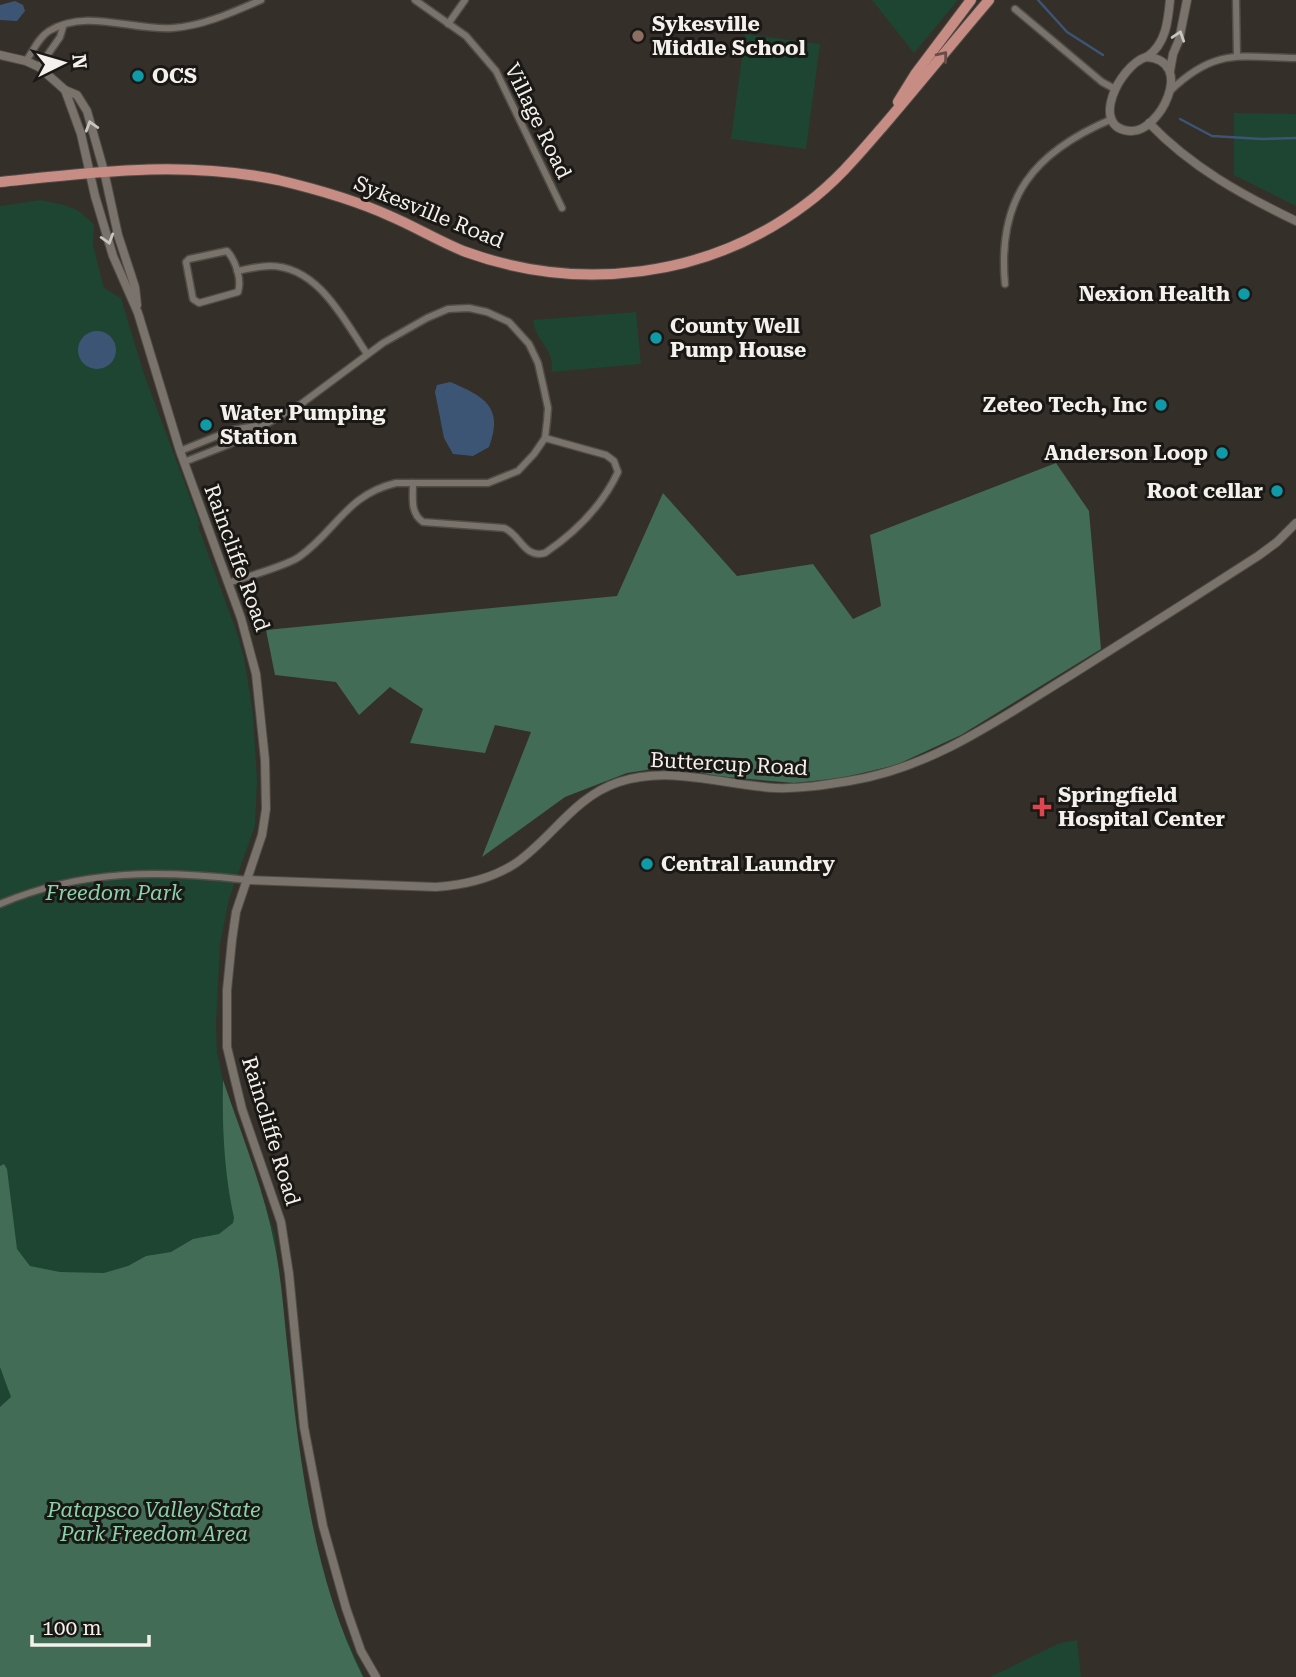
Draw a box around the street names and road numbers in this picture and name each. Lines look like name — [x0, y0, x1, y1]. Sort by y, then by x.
street label: Village Road — [500, 59, 577, 183]
street label: Sykesville Road — [351, 171, 508, 253]
street label: Raincliffe Road — [199, 481, 275, 635]
street label: Buttercup Road — [649, 748, 809, 780]
street label: Raincliffe Road — [237, 1054, 305, 1209]

